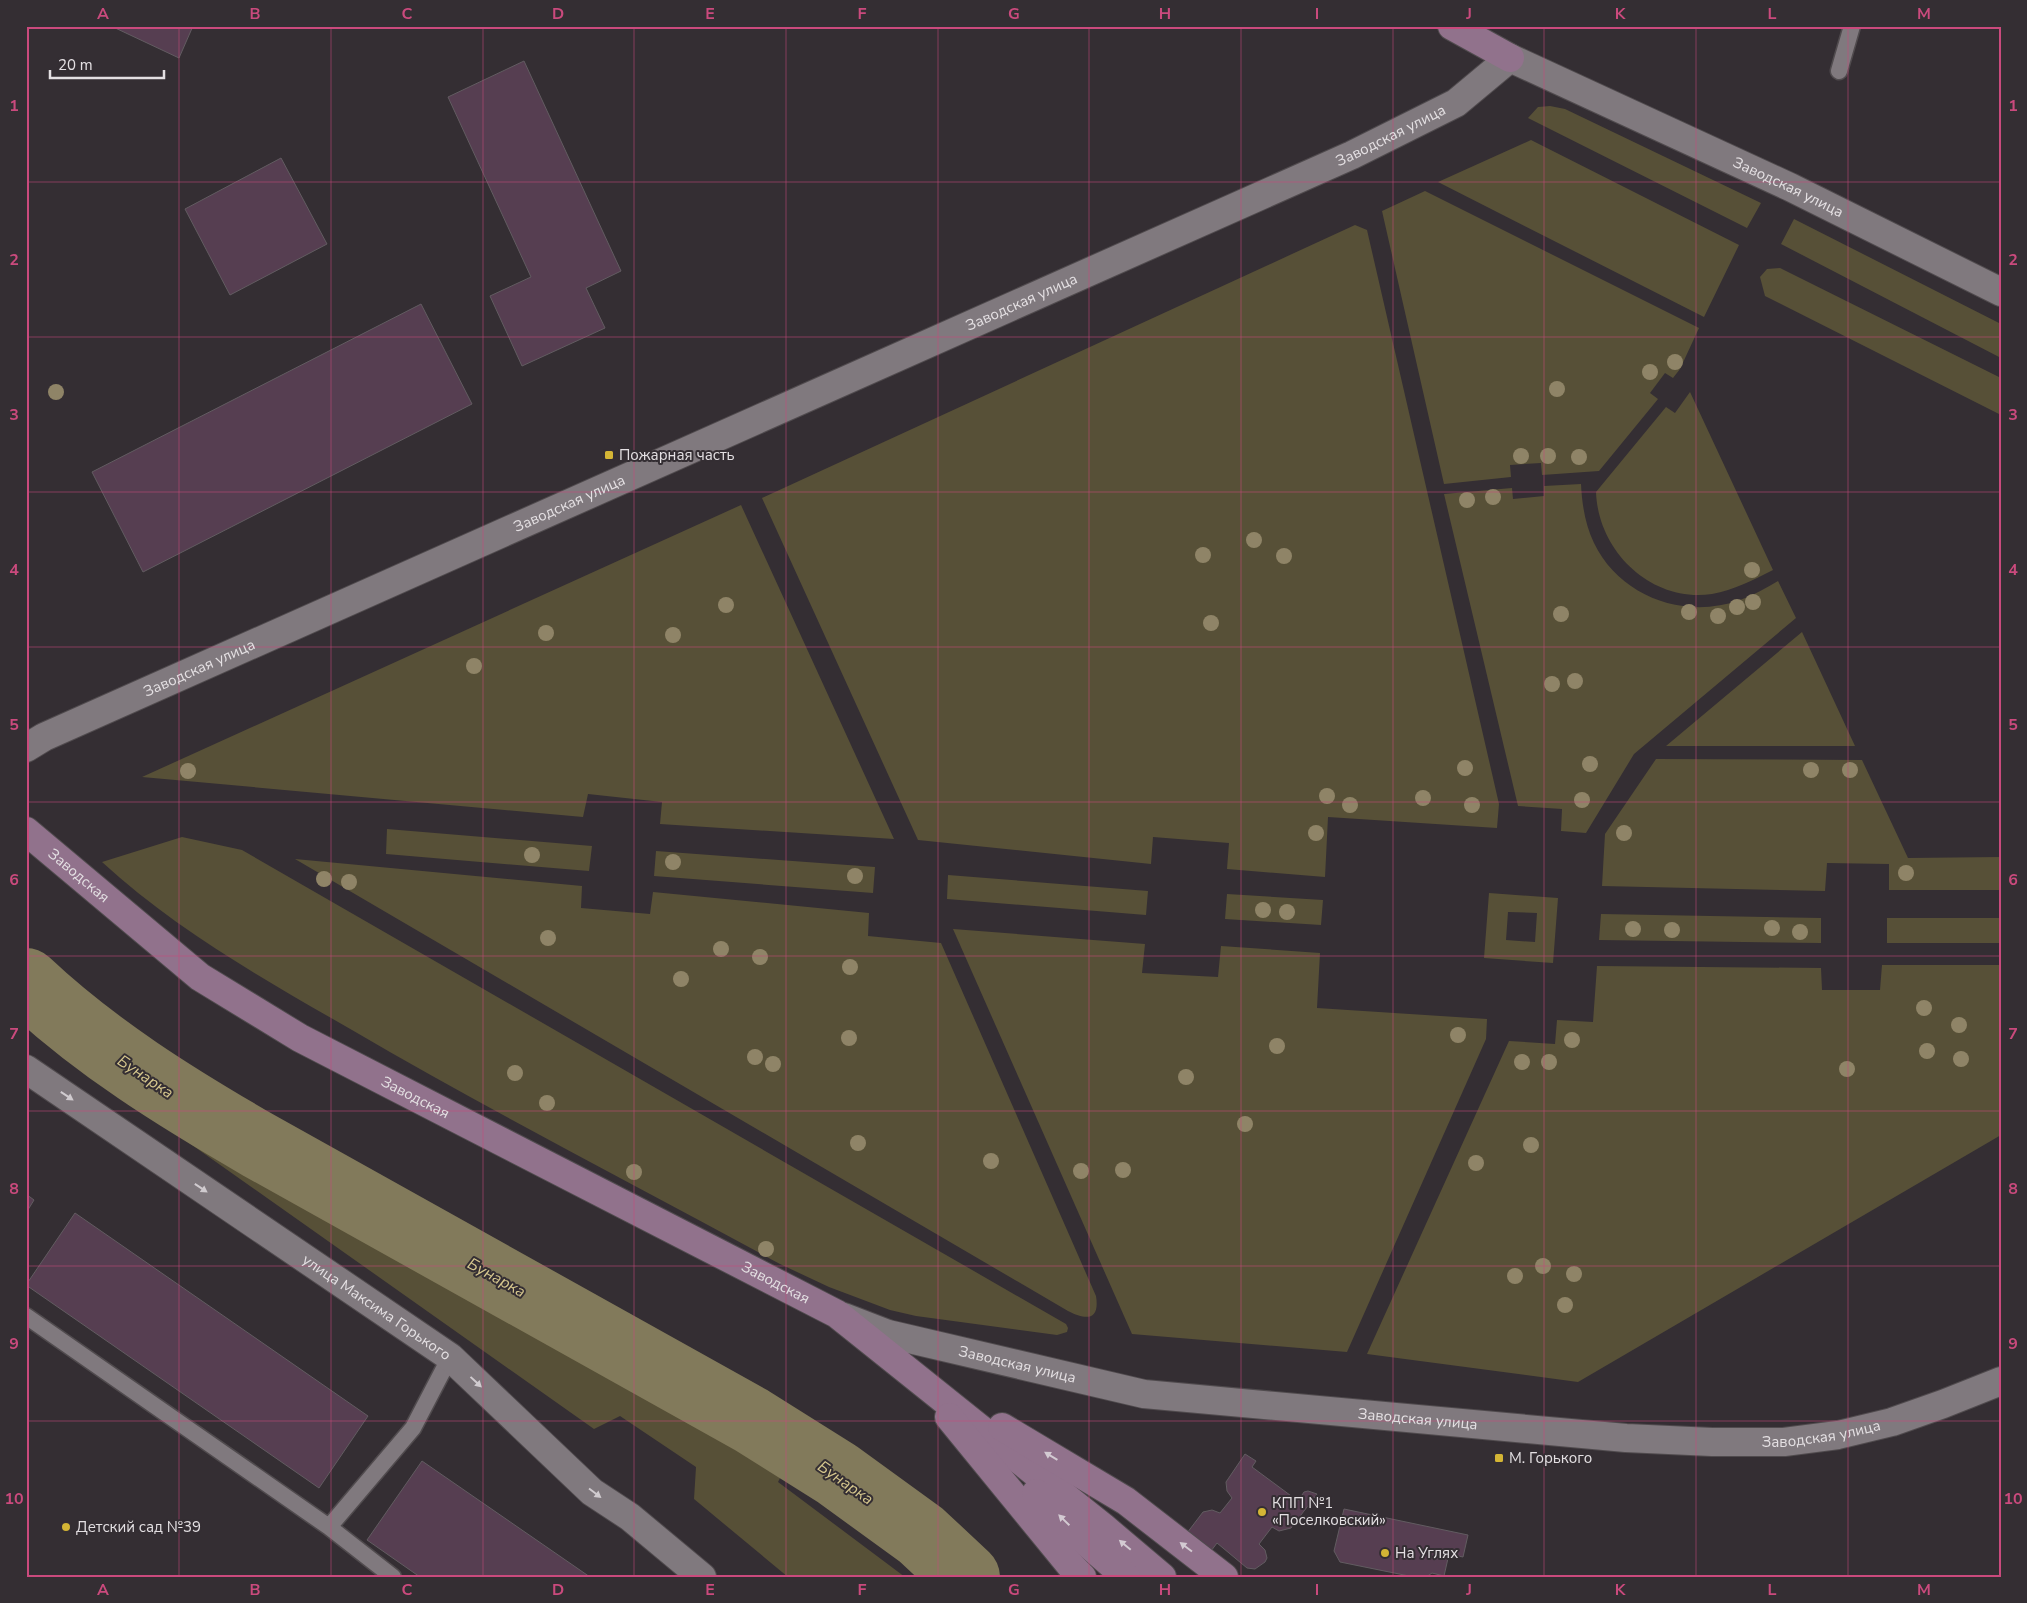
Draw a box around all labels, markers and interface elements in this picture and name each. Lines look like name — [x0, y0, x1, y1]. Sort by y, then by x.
text: A — [97, 3, 109, 25]
text: B — [249, 3, 261, 25]
text: C — [402, 3, 413, 25]
text: D — [552, 3, 564, 25]
text: E — [705, 3, 715, 25]
text: F — [858, 3, 867, 25]
text: G — [1008, 3, 1020, 25]
text: H — [1159, 3, 1171, 25]
text: I — [1315, 3, 1319, 25]
text: J — [1465, 3, 1472, 25]
text: K — [1615, 3, 1627, 25]
text: L — [1768, 3, 1777, 25]
text: M — [1917, 3, 1931, 25]
scale bar — [50, 48, 164, 80]
text: 20 m — [58, 55, 93, 75]
text: 1 — [9, 95, 19, 117]
text: 1 — [2008, 95, 2018, 117]
street label: Заводская улица — [1333, 100, 1449, 171]
street label: Заводская улица — [1730, 152, 1847, 222]
text: 2 — [9, 249, 19, 271]
text: 2 — [2008, 249, 2018, 271]
street label: Заводская улица — [963, 268, 1081, 336]
text: 3 — [9, 404, 19, 426]
text: 3 — [2008, 404, 2018, 426]
place label: Пожарная часть — [619, 445, 735, 465]
marker: Пожарная часть — [603, 449, 615, 461]
street label: Заводская улица — [510, 470, 628, 537]
text: 4 — [9, 559, 19, 581]
text: 4 — [2008, 559, 2018, 581]
street label: Заводская улица — [140, 634, 258, 702]
text: 5 — [9, 714, 19, 736]
text: 5 — [2008, 714, 2018, 736]
street label: Заводская — [44, 844, 114, 907]
text: 6 — [9, 869, 19, 891]
text: 6 — [2008, 869, 2018, 891]
text: 7 — [9, 1023, 19, 1045]
text: 7 — [2008, 1023, 2018, 1045]
water label: Бунарка — [113, 1050, 178, 1104]
street label: Заводская — [378, 1071, 453, 1123]
one-way arrow — [60, 1091, 73, 1101]
text: 8 — [9, 1178, 19, 1200]
text: 8 — [2008, 1178, 2018, 1200]
one-way arrow — [194, 1183, 208, 1193]
street label: улица Максима Горького — [299, 1250, 455, 1365]
water label: Бунарка — [463, 1253, 530, 1303]
street label: Заводская — [738, 1257, 813, 1308]
text: 9 — [9, 1333, 19, 1355]
text: 9 — [2008, 1333, 2018, 1355]
street label: Заводская улица — [957, 1341, 1078, 1388]
one-way arrow — [470, 1376, 482, 1388]
street label: Заводская улица — [1357, 1404, 1479, 1434]
street label: Заводская улица — [1762, 1415, 1883, 1452]
place label: М. Горького — [1509, 1448, 1592, 1468]
one-way arrow — [1045, 1452, 1058, 1461]
marker: М. Горького — [1493, 1452, 1505, 1464]
water label: Бунарка — [813, 1456, 878, 1510]
text: 10 — [4, 1488, 24, 1510]
one-way arrow — [588, 1488, 602, 1498]
text: 10 — [2003, 1488, 2023, 1510]
place label: КПП №1 «Поселковский» — [1272, 1493, 1386, 1530]
marker: КПП №1 «Поселковский» — [1256, 1506, 1268, 1518]
one-way arrow — [1058, 1514, 1070, 1526]
place label: Детский сад №39 — [76, 1517, 201, 1537]
marker: Детский сад №39 — [60, 1521, 72, 1533]
one-way arrow — [1119, 1540, 1132, 1551]
one-way arrow — [1180, 1542, 1193, 1553]
place label: На Углях — [1395, 1543, 1458, 1563]
marker: На Углях — [1379, 1547, 1391, 1559]
text: A — [97, 1579, 109, 1601]
text: B — [249, 1579, 261, 1601]
text: C — [402, 1579, 413, 1601]
text: D — [552, 1579, 564, 1601]
text: E — [705, 1579, 715, 1601]
text: F — [858, 1579, 867, 1601]
text: G — [1008, 1579, 1020, 1601]
text: H — [1159, 1579, 1171, 1601]
text: I — [1315, 1579, 1319, 1601]
text: J — [1465, 1579, 1472, 1601]
text: K — [1615, 1579, 1627, 1601]
text: L — [1768, 1579, 1777, 1601]
text: M — [1917, 1579, 1931, 1601]

